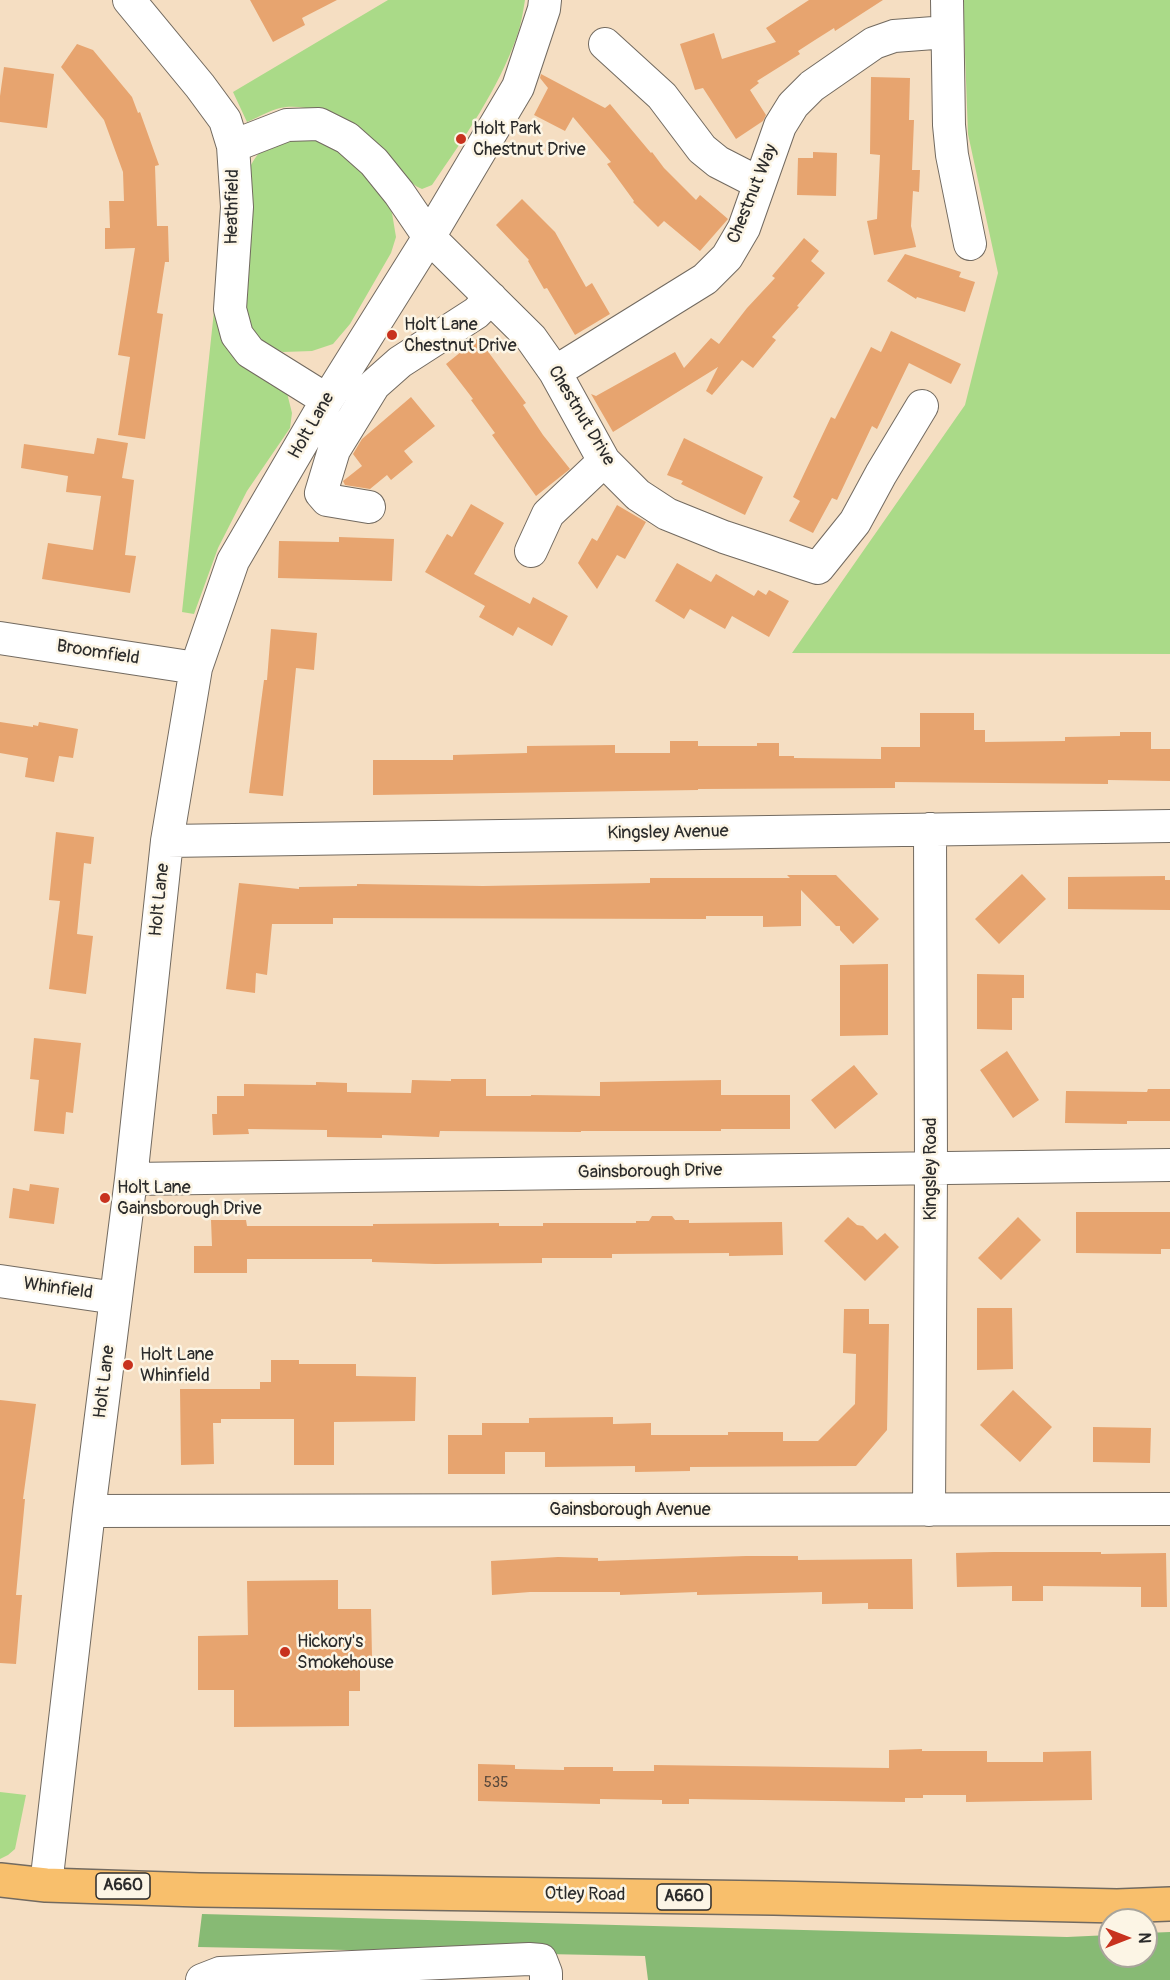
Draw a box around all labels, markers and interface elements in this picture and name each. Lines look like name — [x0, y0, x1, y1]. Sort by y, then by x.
place label: Holt Park Chestnut Drive — [473, 118, 586, 160]
marker: Holt Park Chestnut Drive — [454, 132, 468, 146]
street label: Chestnut Way — [723, 141, 783, 247]
street label: Heathfield — [222, 169, 244, 245]
place label: Holt Lane Chestnut Drive — [404, 314, 517, 356]
marker: Holt Lane Chestnut Drive — [385, 328, 399, 342]
street label: Chestnut Drive — [543, 362, 619, 470]
street label: Holt Lane — [284, 389, 340, 463]
street label: Broomfield — [55, 636, 141, 670]
street label: Kingsley Avenue — [607, 821, 729, 845]
street label: Holt Lane — [145, 862, 175, 938]
street label: Kingsley Road — [920, 1117, 942, 1221]
street label: Gainsborough Drive — [578, 1160, 722, 1184]
place label: Holt Lane Gainsborough Drive — [117, 1177, 262, 1220]
marker: Holt Lane Gainsborough Drive — [98, 1191, 112, 1205]
street label: Whinfield — [22, 1273, 94, 1305]
street label: Holt Lane — [90, 1344, 120, 1420]
place label: Holt Lane Whinfield — [140, 1344, 214, 1386]
marker: Holt Lane Whinfield — [121, 1358, 135, 1372]
street label: Gainsborough Avenue — [549, 1499, 711, 1521]
place label: Hickory's Smokehouse — [297, 1631, 394, 1674]
marker: Hickory's Smokehouse — [278, 1645, 292, 1659]
house number: 535 — [484, 1774, 508, 1792]
road number: A660 — [96, 1873, 150, 1899]
street label: Otley Road — [544, 1883, 626, 1907]
road number: A660 — [657, 1884, 711, 1910]
north arrow — [1098, 1908, 1158, 1968]
text: N — [1134, 1933, 1154, 1943]

